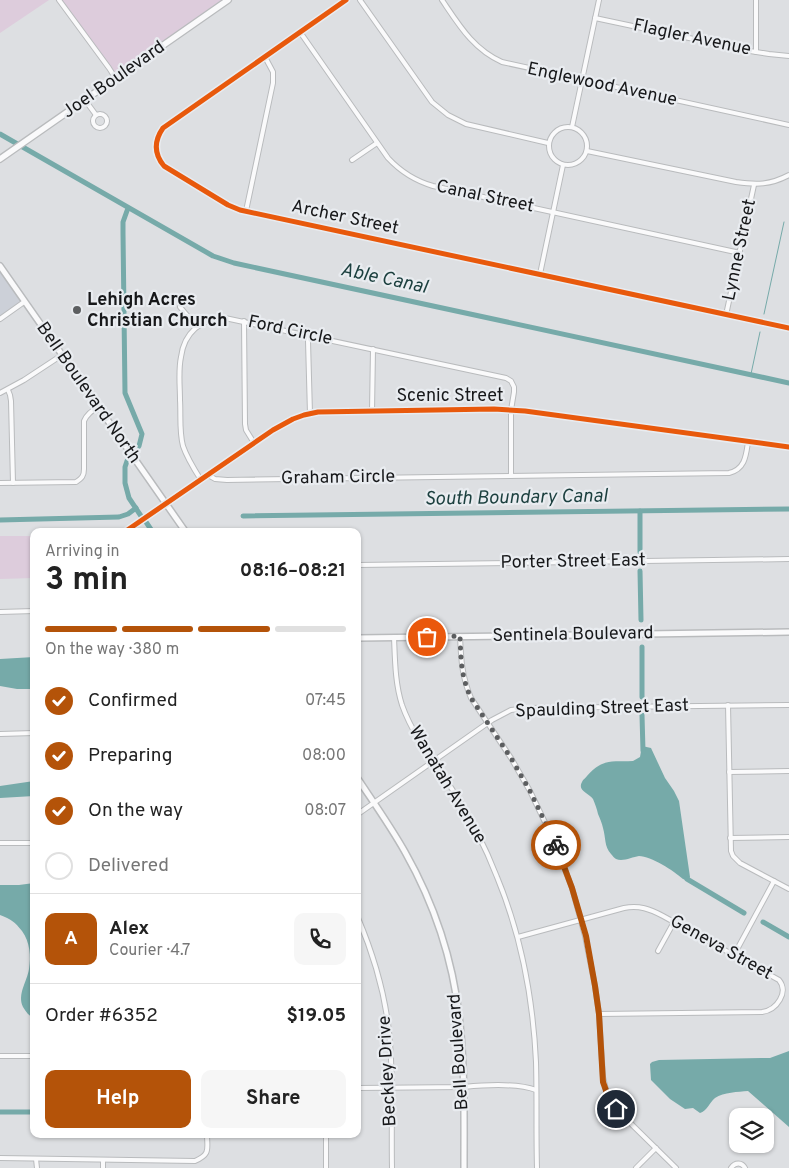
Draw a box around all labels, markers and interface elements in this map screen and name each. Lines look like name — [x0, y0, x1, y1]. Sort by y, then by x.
street label: Flagler Avenue — [631, 14, 753, 62]
street label: Joel Boulevard — [58, 36, 170, 124]
street label: Englewood Avenue — [525, 58, 679, 112]
street label: Canal Street — [434, 175, 536, 219]
street label: Archer Street — [289, 195, 401, 241]
street label: Lynne Street — [718, 197, 762, 303]
water label: Able Canal — [338, 258, 431, 300]
place label: Lehigh Acres Christian Church — [87, 289, 228, 333]
marker: Lehigh Acres Christian Church — [71, 304, 83, 316]
street label: Ford Circle — [246, 311, 334, 351]
street label: Bell Boulevard North — [31, 318, 145, 468]
street label: Scenic Street — [397, 385, 503, 408]
street label: Graham Circle — [281, 466, 395, 490]
water label: South Boundary Canal — [424, 484, 609, 512]
text: Arriving in — [45, 542, 120, 562]
street label: Porter Street East — [500, 549, 646, 575]
text: 08:16–08:21 — [240, 559, 346, 583]
text: 3 min — [45, 561, 128, 601]
pin — [406, 616, 448, 658]
street label: Sentinela Boulevard — [492, 622, 654, 648]
icon: bag — [413, 623, 441, 651]
text: On the way · 380 m — [45, 640, 179, 660]
icon: check — [45, 687, 73, 715]
text: Confirmed — [88, 689, 178, 713]
text: 07:45 — [305, 691, 346, 711]
street label: Spaulding Street East — [515, 694, 689, 724]
street label: Wanatah Avenue — [403, 722, 491, 848]
icon: check — [45, 742, 73, 770]
text: Preparing — [88, 744, 172, 768]
text: 08:00 — [302, 746, 346, 766]
icon: check — [45, 797, 73, 825]
text: On the way — [88, 799, 183, 823]
text: 08:07 — [304, 801, 346, 821]
courier — [531, 820, 581, 870]
icon: bike — [542, 831, 570, 859]
text: Delivered — [88, 854, 169, 878]
street label: Geneva Street — [666, 910, 776, 986]
button: phone — [294, 913, 346, 965]
text: Alex — [109, 917, 149, 941]
text: A — [64, 927, 78, 951]
text: Courier · 4.7 — [109, 941, 190, 961]
street label: Bell Boulevard — [443, 993, 475, 1111]
text: Order #6352 — [45, 1004, 158, 1028]
text: $19.05 — [287, 1004, 346, 1028]
street label: Beckley Drive — [374, 1015, 402, 1127]
button: Help — [45, 1070, 191, 1128]
button: Share — [201, 1070, 346, 1128]
pin — [595, 1088, 637, 1130]
icon: home — [602, 1095, 630, 1123]
map controls — [729, 1108, 774, 1153]
button: layers — [729, 1108, 774, 1153]

